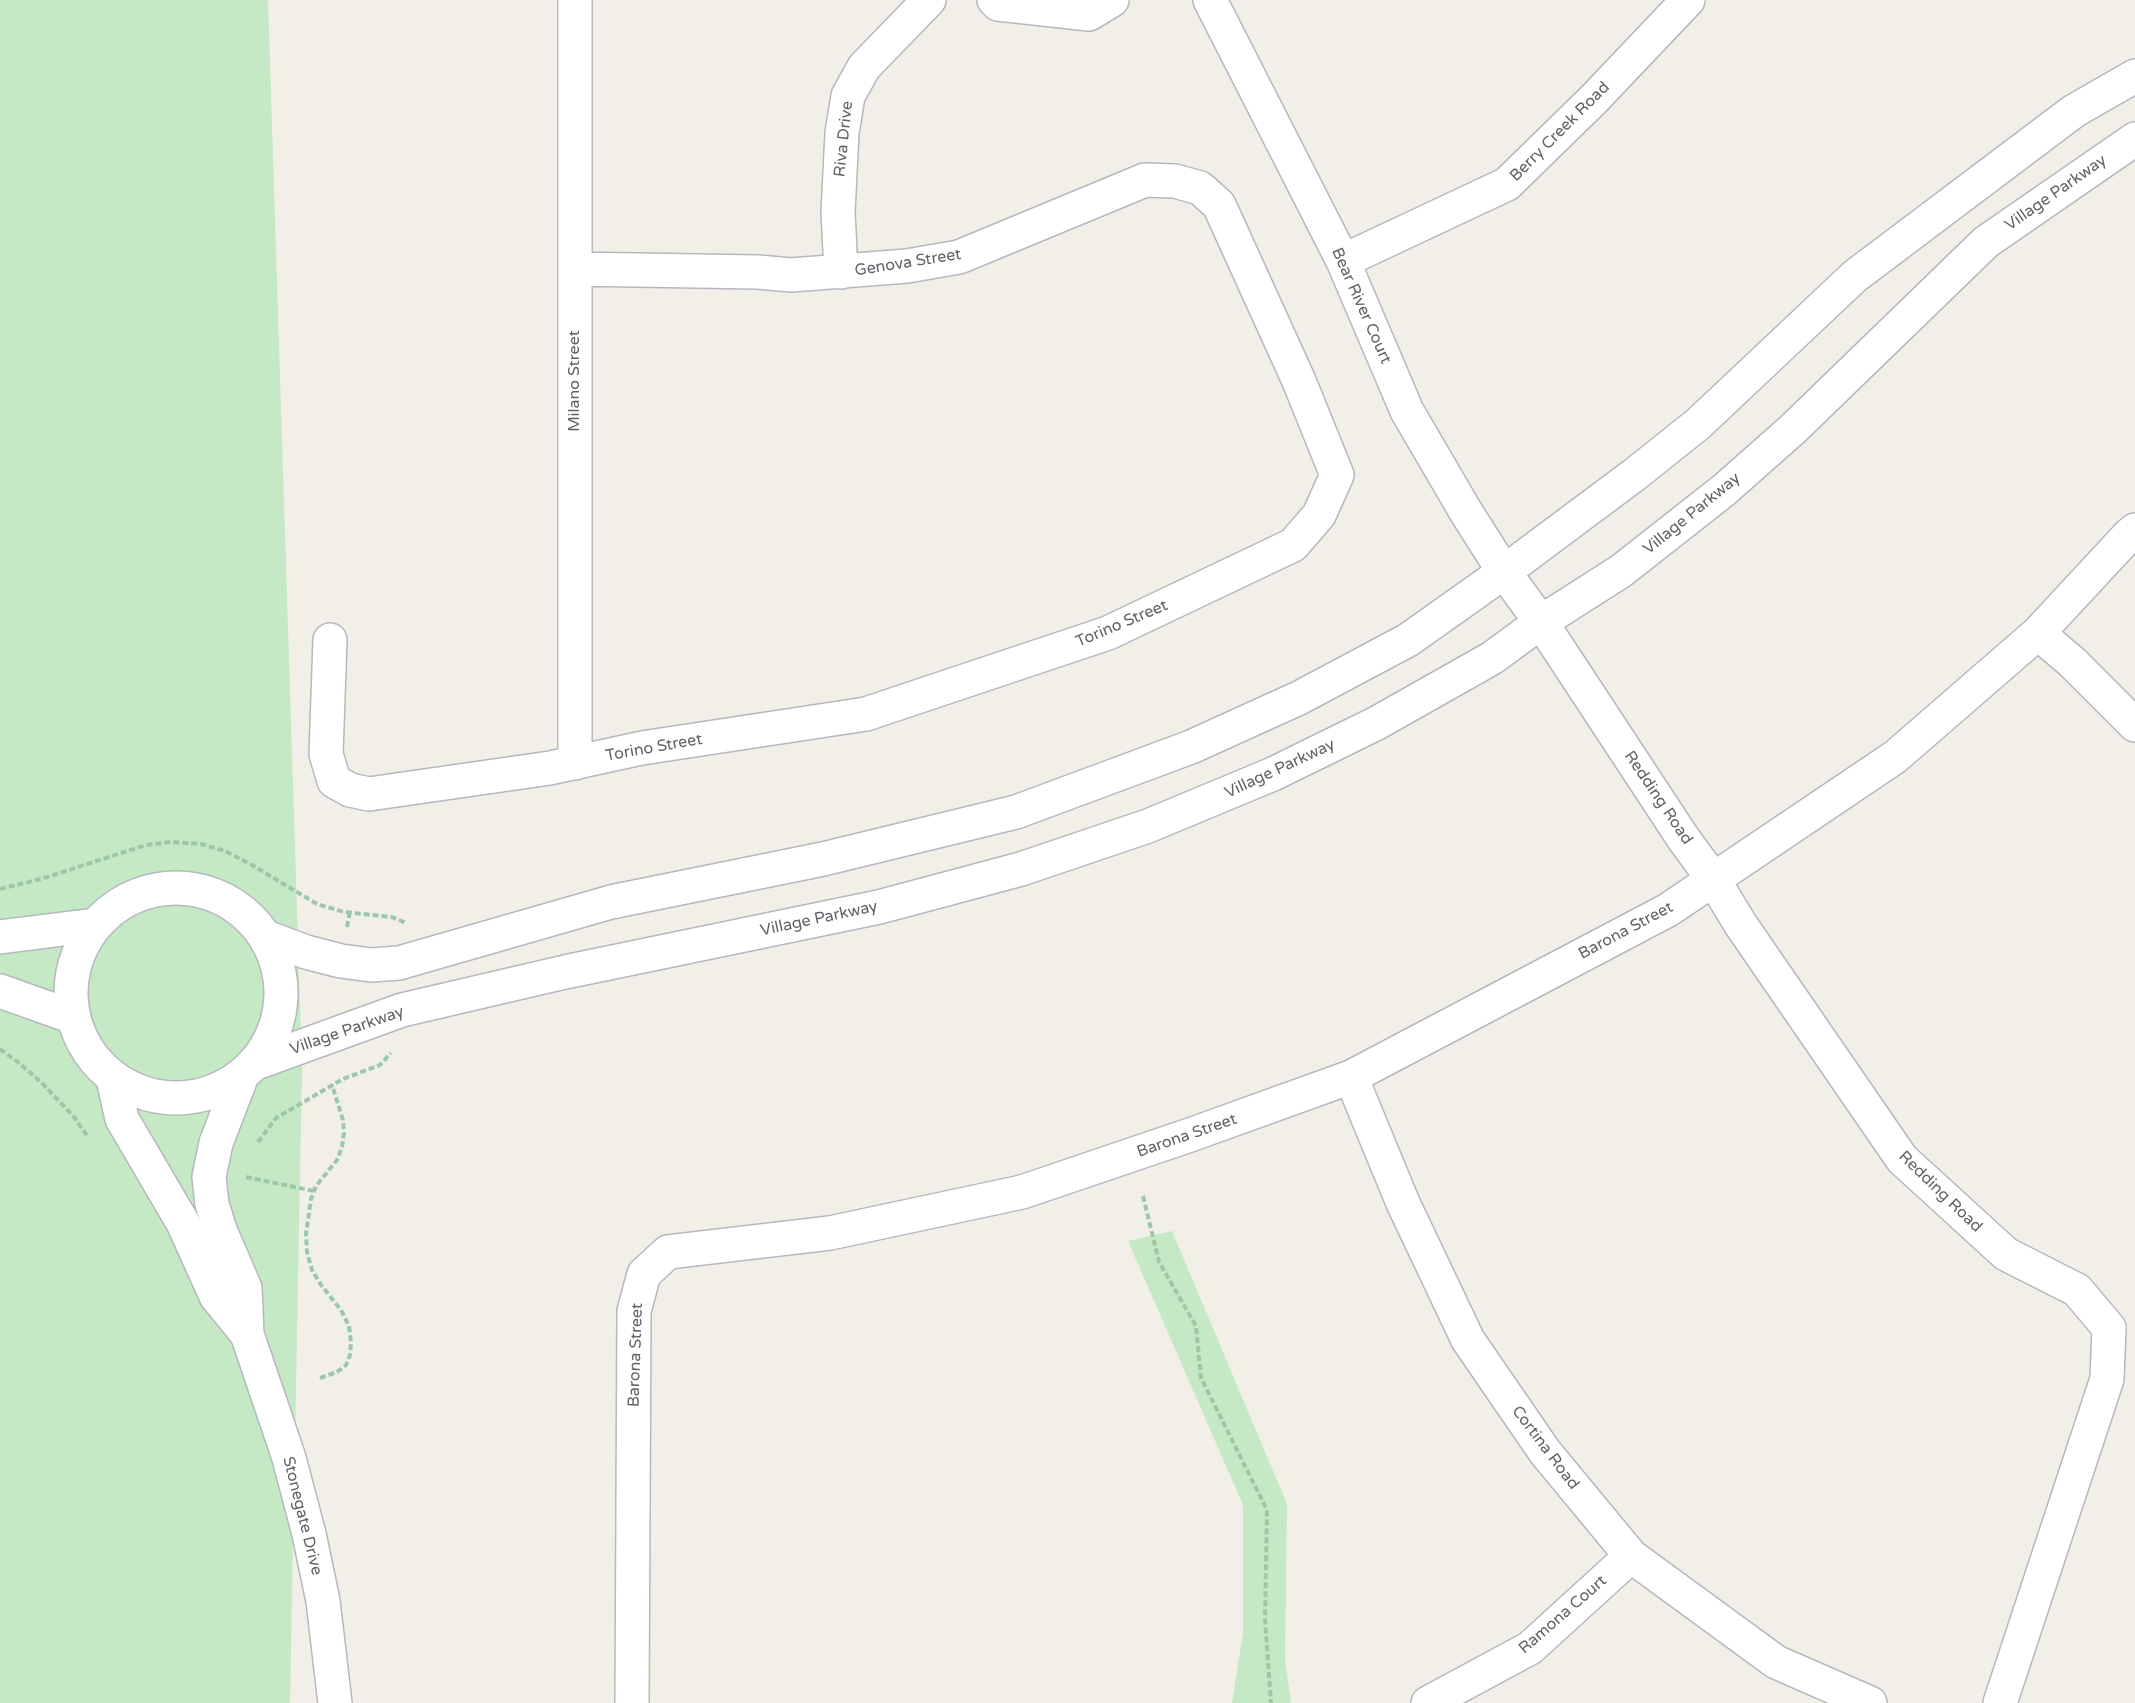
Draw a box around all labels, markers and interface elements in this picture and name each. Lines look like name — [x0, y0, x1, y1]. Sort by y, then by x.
street label: Berry Creek Road — [1506, 78, 1614, 186]
street label: Riva Drive — [830, 100, 858, 178]
street label: Village Parkway — [2002, 151, 2110, 235]
street label: Genova Street — [853, 245, 963, 281]
street label: Bear River Court — [1327, 245, 1395, 367]
street label: Milano Street — [565, 330, 585, 432]
street label: Village Parkway — [1640, 469, 1744, 559]
street label: Torino Street — [1073, 596, 1171, 652]
street label: Torino Street — [604, 730, 704, 766]
street label: Village Parkway — [1222, 735, 1338, 803]
street label: Redding Road — [1620, 748, 1696, 848]
street label: Village Parkway — [759, 897, 879, 941]
street label: Barona Street — [1575, 898, 1677, 964]
street label: Village Parkway — [287, 1002, 407, 1060]
street label: Barona Street — [1135, 1110, 1239, 1162]
street label: Redding Road — [1894, 1147, 1986, 1237]
street label: Barona Street — [625, 1303, 647, 1407]
street label: Cortina Road — [1507, 1402, 1583, 1494]
street label: Stonegate Drive — [278, 1455, 326, 1577]
street label: Ramona Court — [1515, 1572, 1611, 1658]

